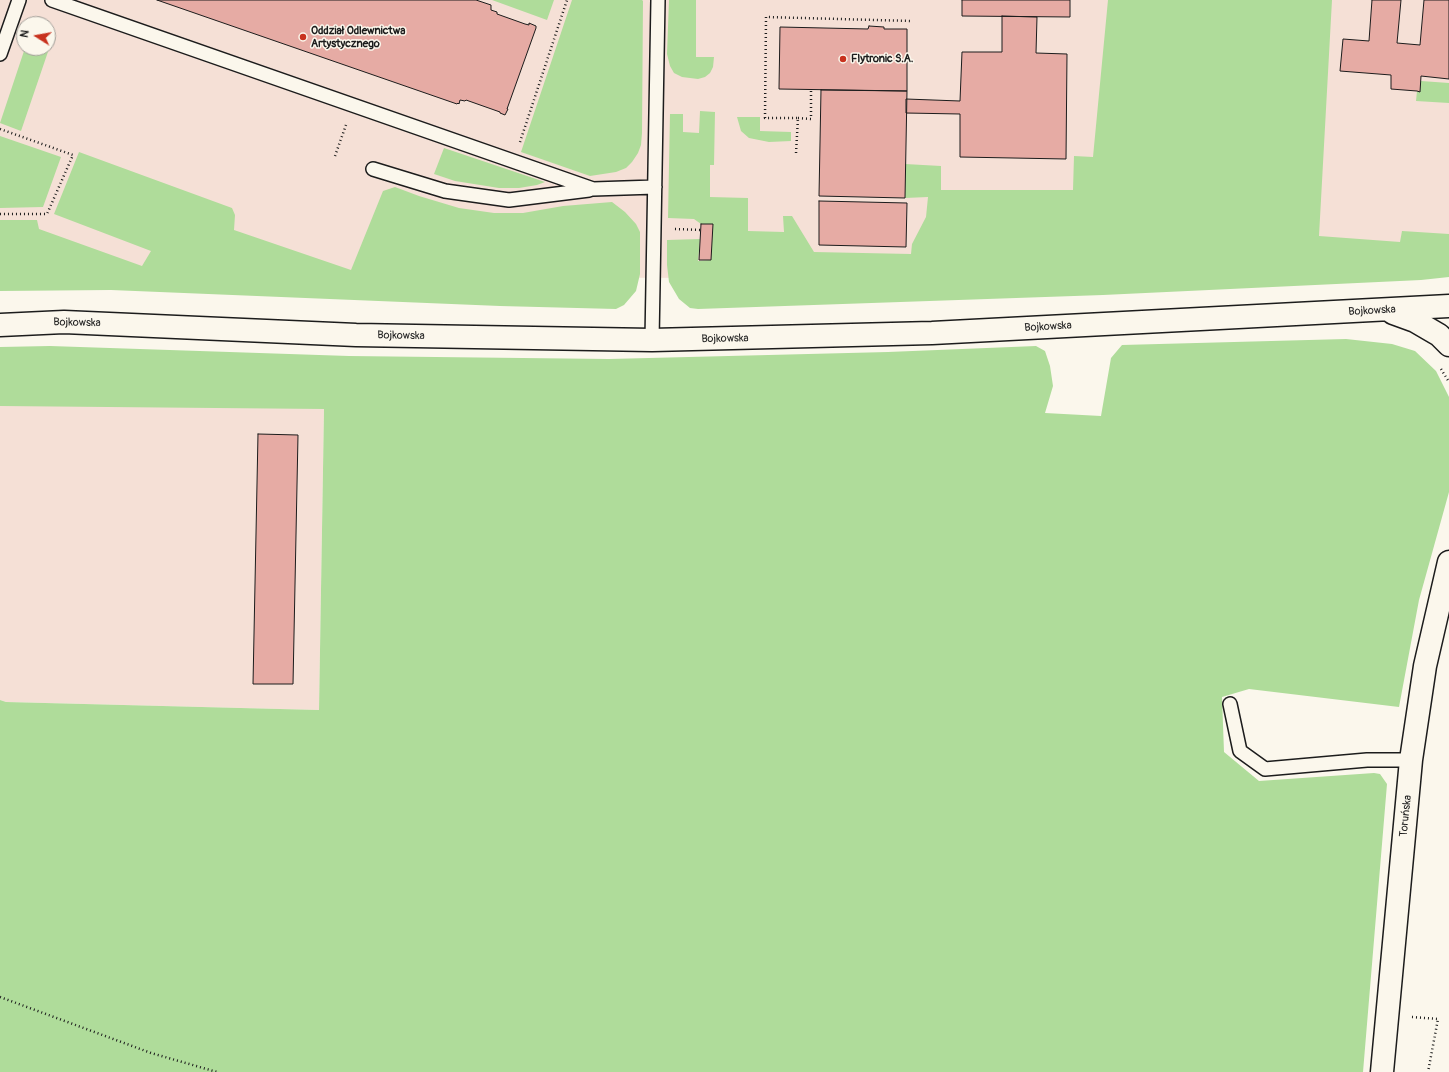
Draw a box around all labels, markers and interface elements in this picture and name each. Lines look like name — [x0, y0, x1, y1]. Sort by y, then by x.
north arrow — [16, 16, 56, 56]
place label: Oddział Odlewnictwa Artystycznego — [311, 24, 405, 50]
text: N — [18, 29, 32, 39]
marker: Oddział Odlewnictwa Artystycznego — [298, 32, 308, 42]
place label: Flytronic S.A. — [851, 52, 913, 66]
marker: Flytronic S.A. — [838, 54, 848, 64]
street label: Bojkowska — [1348, 303, 1396, 319]
street label: Bojkowska — [53, 316, 101, 330]
street label: Bojkowska — [1024, 319, 1072, 335]
street label: Bojkowska — [377, 329, 425, 343]
street label: Bojkowska — [701, 332, 749, 346]
street label: Toruńska — [1397, 794, 1415, 838]

